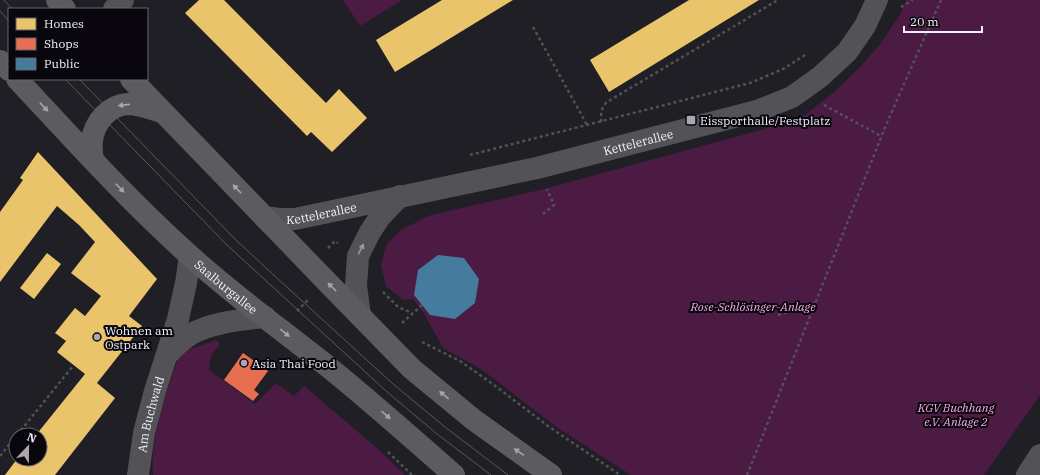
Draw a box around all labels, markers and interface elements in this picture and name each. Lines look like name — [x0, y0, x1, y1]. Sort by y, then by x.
legend — [8, 8, 148, 80]
scale bar — [904, 8, 982, 34]
text: 20 m — [910, 14, 939, 29]
text: Homes — [44, 16, 84, 31]
text: Shops — [44, 36, 79, 51]
text: Public — [44, 56, 80, 71]
one-way arrow — [118, 102, 130, 109]
one-way arrow — [39, 103, 48, 112]
place label: Eissporthalle/Festplatz — [700, 113, 830, 128]
marker: Eissporthalle/Festplatz — [685, 114, 697, 126]
street label: Kettelerallee — [602, 126, 675, 158]
one-way arrow — [115, 183, 125, 193]
one-way arrow — [232, 184, 242, 194]
street label: Kettelerallee — [286, 199, 358, 227]
one-way arrow — [358, 243, 364, 255]
street label: Saalburgallee — [192, 256, 261, 317]
one-way arrow — [327, 282, 337, 292]
park label: Rose-Schlösinger-Anlage — [690, 299, 816, 314]
place label: Wohnen am Ostpark — [105, 323, 173, 352]
one-way arrow — [279, 329, 290, 338]
marker: Wohnen am Ostpark — [92, 332, 102, 342]
place label: Asia Thai Food — [252, 356, 336, 371]
marker: Asia Thai Food — [239, 358, 249, 368]
street label: Am Buchwald — [134, 374, 167, 453]
one-way arrow — [439, 391, 450, 400]
park label: KGV Buchhang e.V. Anlage 2 — [917, 400, 995, 429]
one-way arrow — [380, 411, 391, 420]
north arrow — [8, 427, 48, 467]
text: N — [25, 430, 39, 446]
one-way arrow — [514, 448, 524, 456]

